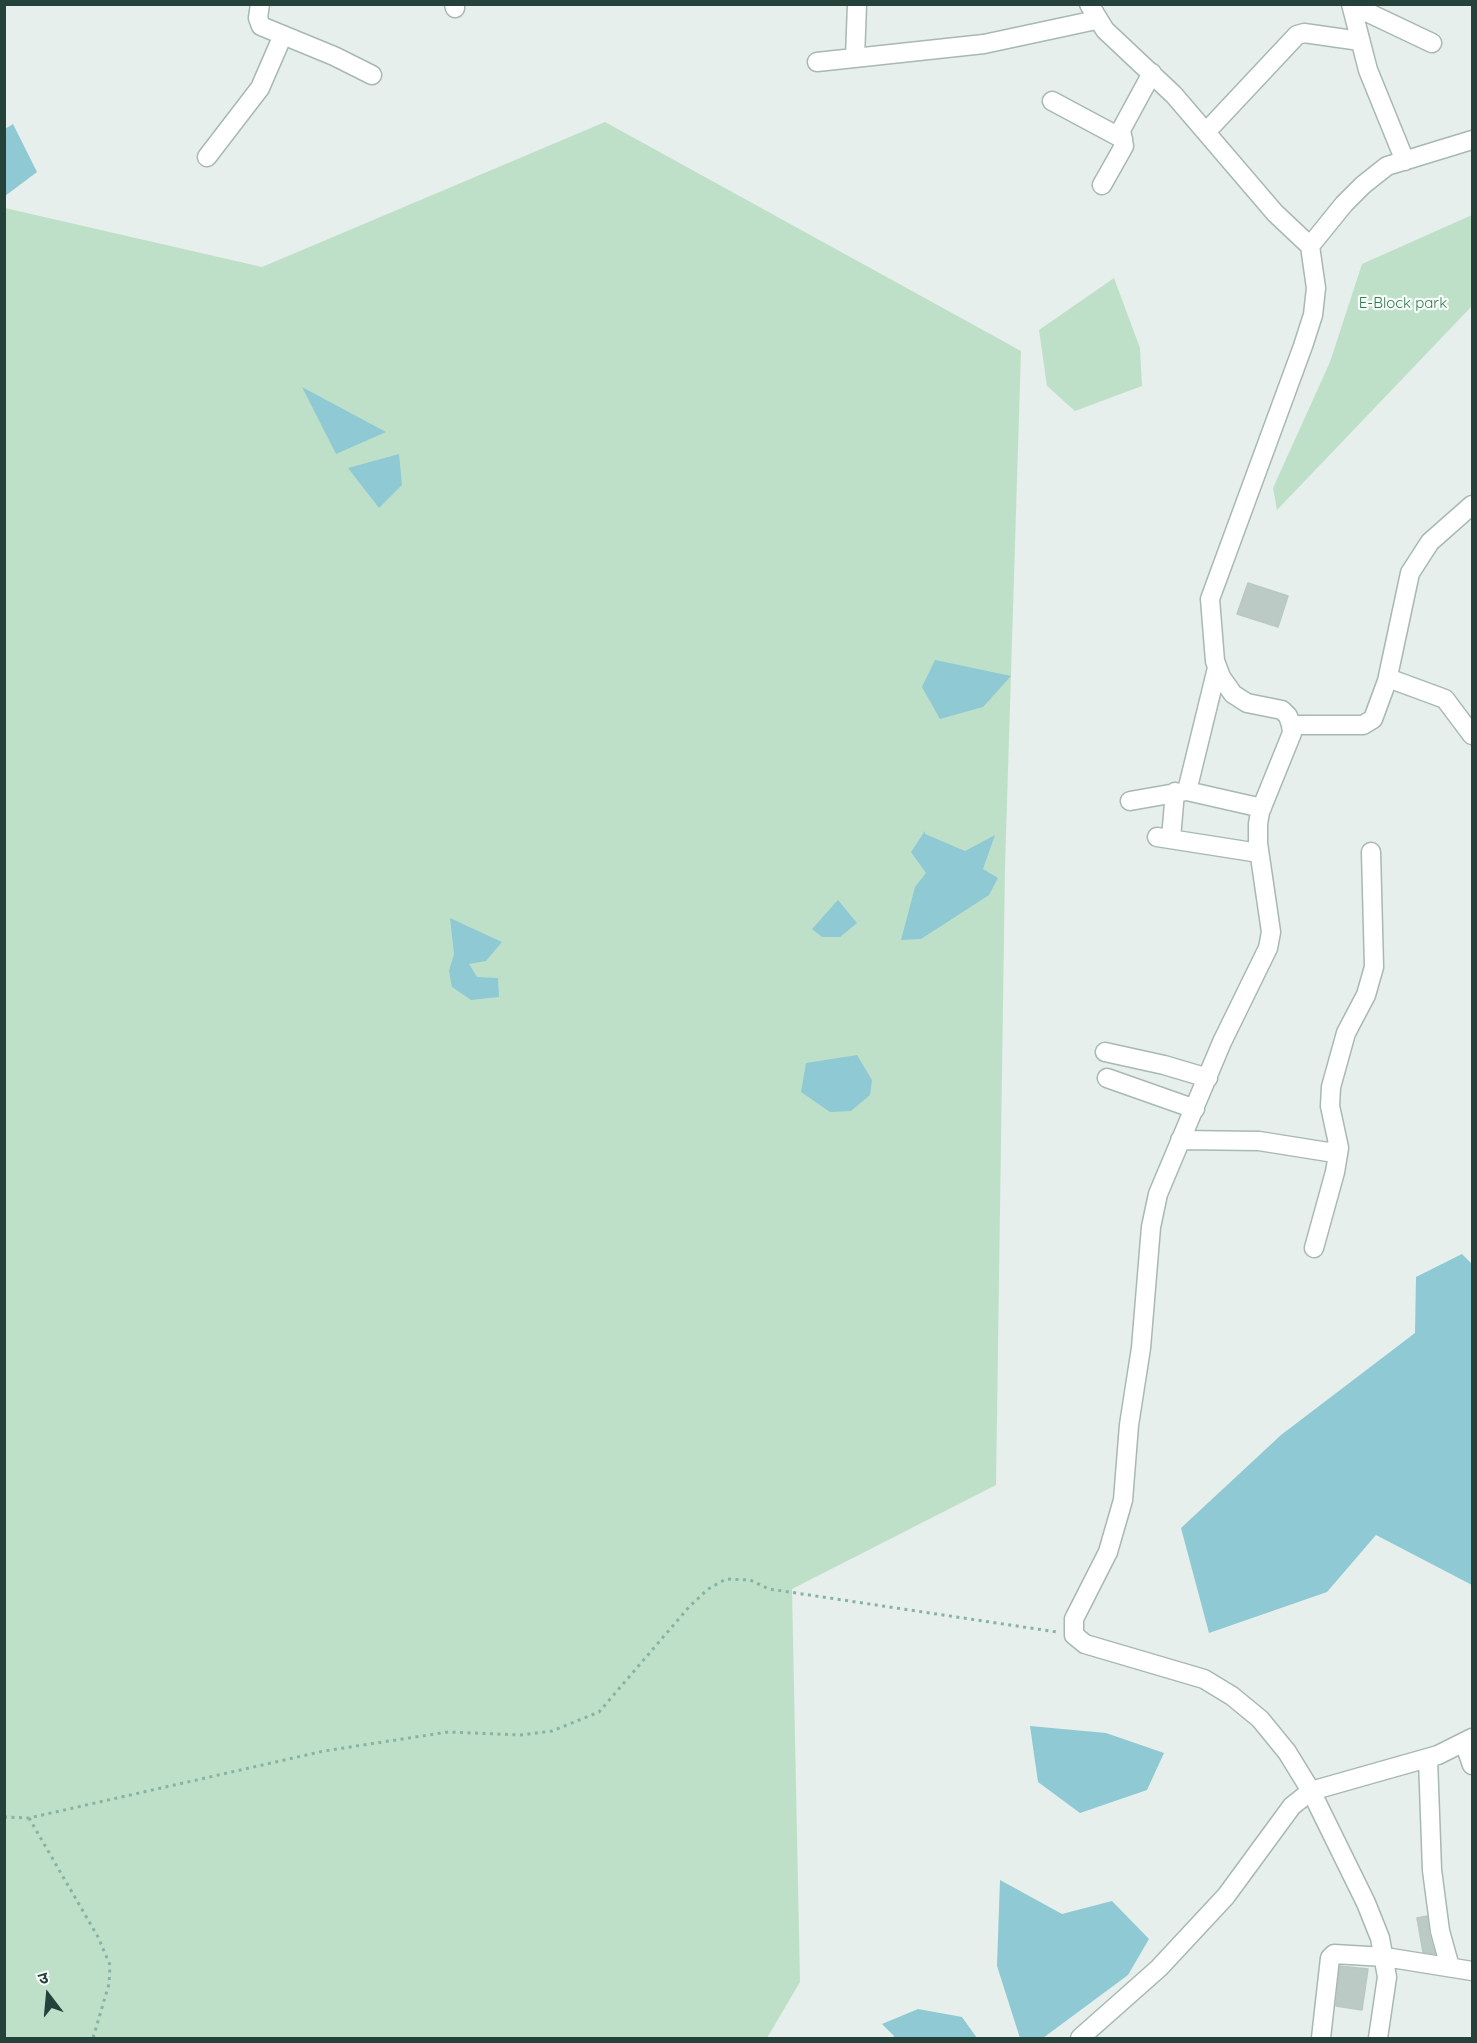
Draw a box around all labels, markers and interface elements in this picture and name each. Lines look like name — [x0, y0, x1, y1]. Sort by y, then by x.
park label: E-Block park — [1359, 294, 1447, 312]
north arrow — [18, 1965, 78, 2025]
text: उ — [36, 1967, 50, 1989]

